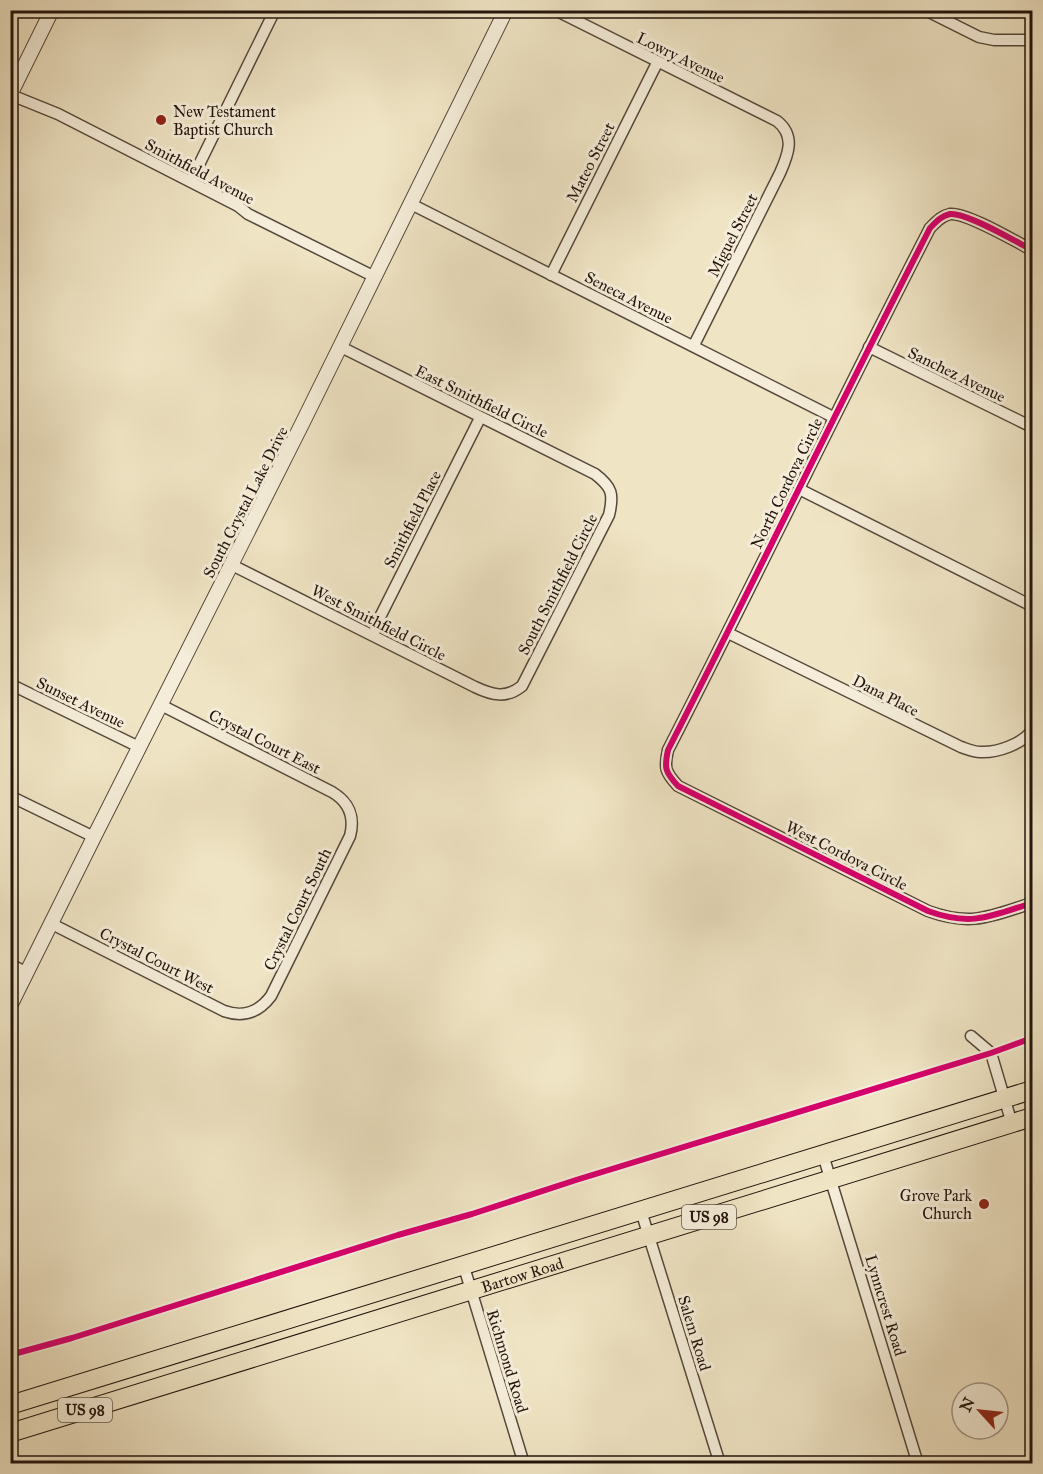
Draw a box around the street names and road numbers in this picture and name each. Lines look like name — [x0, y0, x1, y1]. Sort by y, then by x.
street label: Lowry Avenue — [634, 28, 728, 87]
street label: Mateo Street — [562, 119, 619, 205]
street label: Smithfield Avenue — [142, 135, 258, 208]
street label: Miguel Street — [703, 190, 763, 281]
street label: Seneca Avenue — [582, 267, 676, 328]
street label: Sanchez Avenue — [905, 343, 1009, 406]
street label: East Smithfield Circle — [412, 361, 552, 442]
street label: North Cordova Circle — [747, 414, 827, 552]
street label: South Crystal Lake Drive — [199, 423, 292, 581]
street label: Smithfield Place — [380, 467, 445, 571]
street label: South Smithfield Circle — [514, 510, 601, 658]
street label: West Smithfield Circle — [308, 580, 449, 665]
street label: Dana Place — [849, 671, 922, 720]
street label: Sunset Avenue — [33, 673, 128, 732]
street label: Crystal Court East — [206, 705, 324, 778]
street label: West Cordova Circle — [783, 817, 911, 894]
street label: Crystal Court South — [260, 845, 335, 973]
street label: Crystal Court West — [96, 923, 217, 998]
road number: US 98 — [682, 1205, 736, 1229]
street label: Lynncrest Road — [861, 1252, 910, 1358]
street label: Bartow Road — [479, 1253, 566, 1297]
street label: Salem Road — [674, 1293, 715, 1373]
street label: Richmond Road — [483, 1307, 532, 1415]
road number: US 98 — [58, 1398, 112, 1422]

